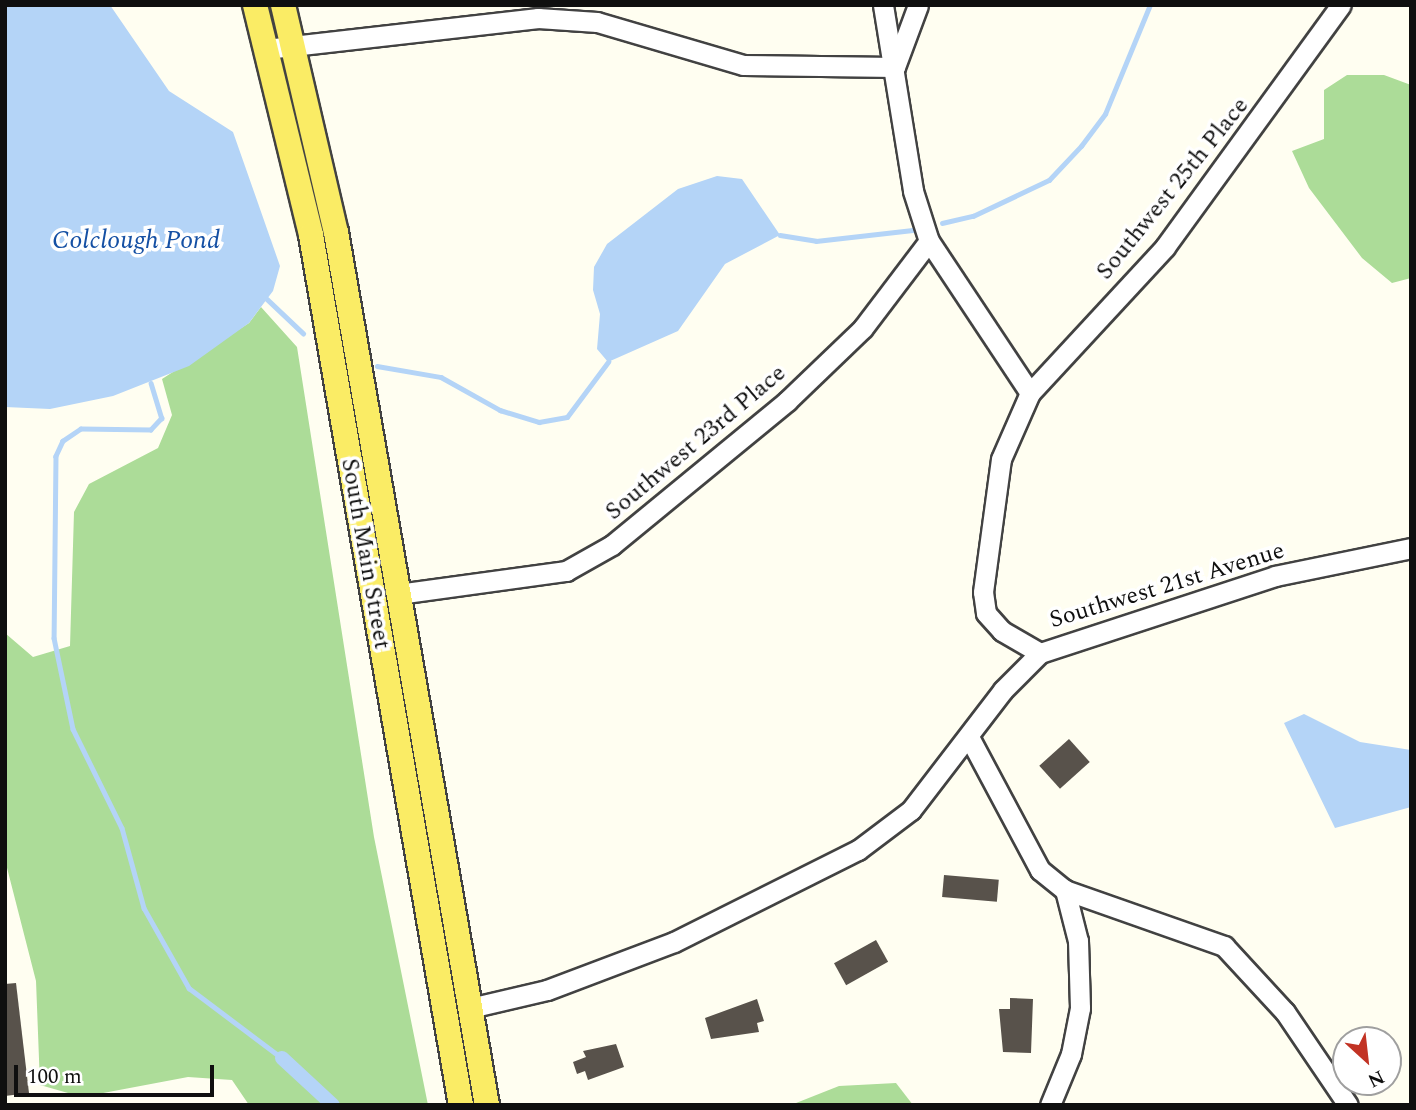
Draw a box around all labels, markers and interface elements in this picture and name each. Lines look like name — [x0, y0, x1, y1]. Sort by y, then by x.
street label: Southwest 25th Place — [1091, 92, 1255, 286]
water label: Colclough Pond — [52, 225, 220, 257]
street label: Southwest 23rd Place — [600, 359, 792, 527]
street label: South Main Street — [334, 456, 396, 652]
street label: Southwest 21st Avenue — [1046, 537, 1288, 635]
north arrow — [1332, 1026, 1402, 1096]
scale bar — [18, 1050, 217, 1094]
text: 100 m — [27, 1061, 82, 1093]
text: N — [1362, 1062, 1389, 1095]

